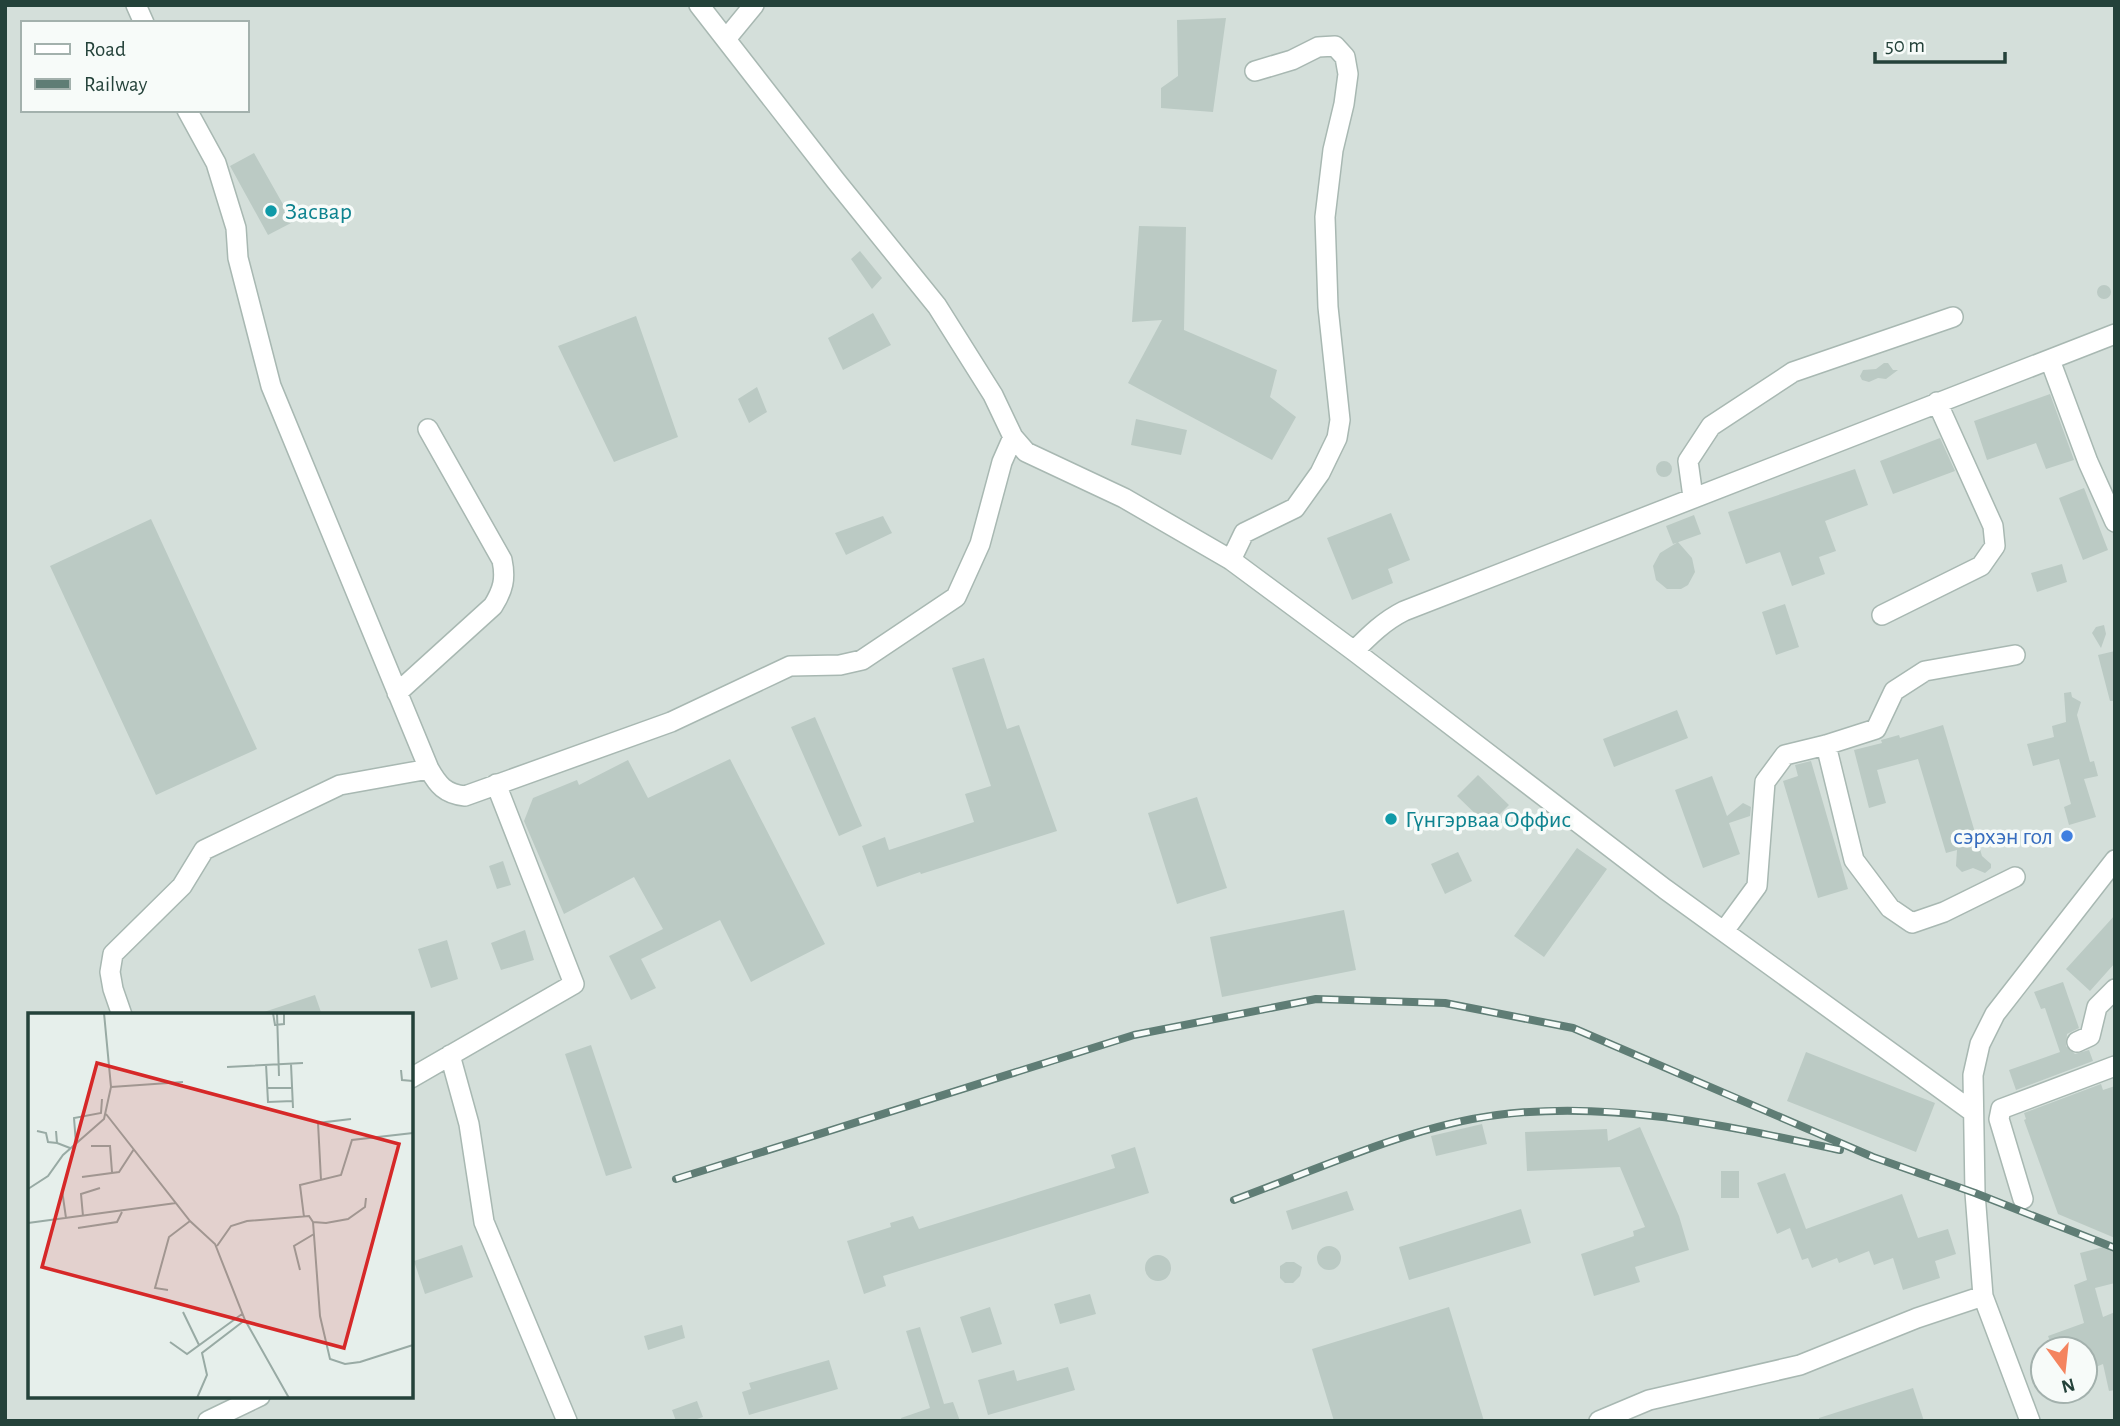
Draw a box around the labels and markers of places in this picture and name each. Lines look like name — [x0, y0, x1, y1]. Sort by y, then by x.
place label: Засвар — [285, 200, 352, 224]
marker: Засвар — [263, 203, 279, 219]
place label: Гүнгэрваа Оффис — [1405, 808, 1571, 832]
marker: Гүнгэрваа Оффис — [1383, 811, 1399, 827]
place label: сэрхэн гол — [1953, 825, 2053, 849]
marker: сэрхэн гол — [2059, 828, 2075, 844]

